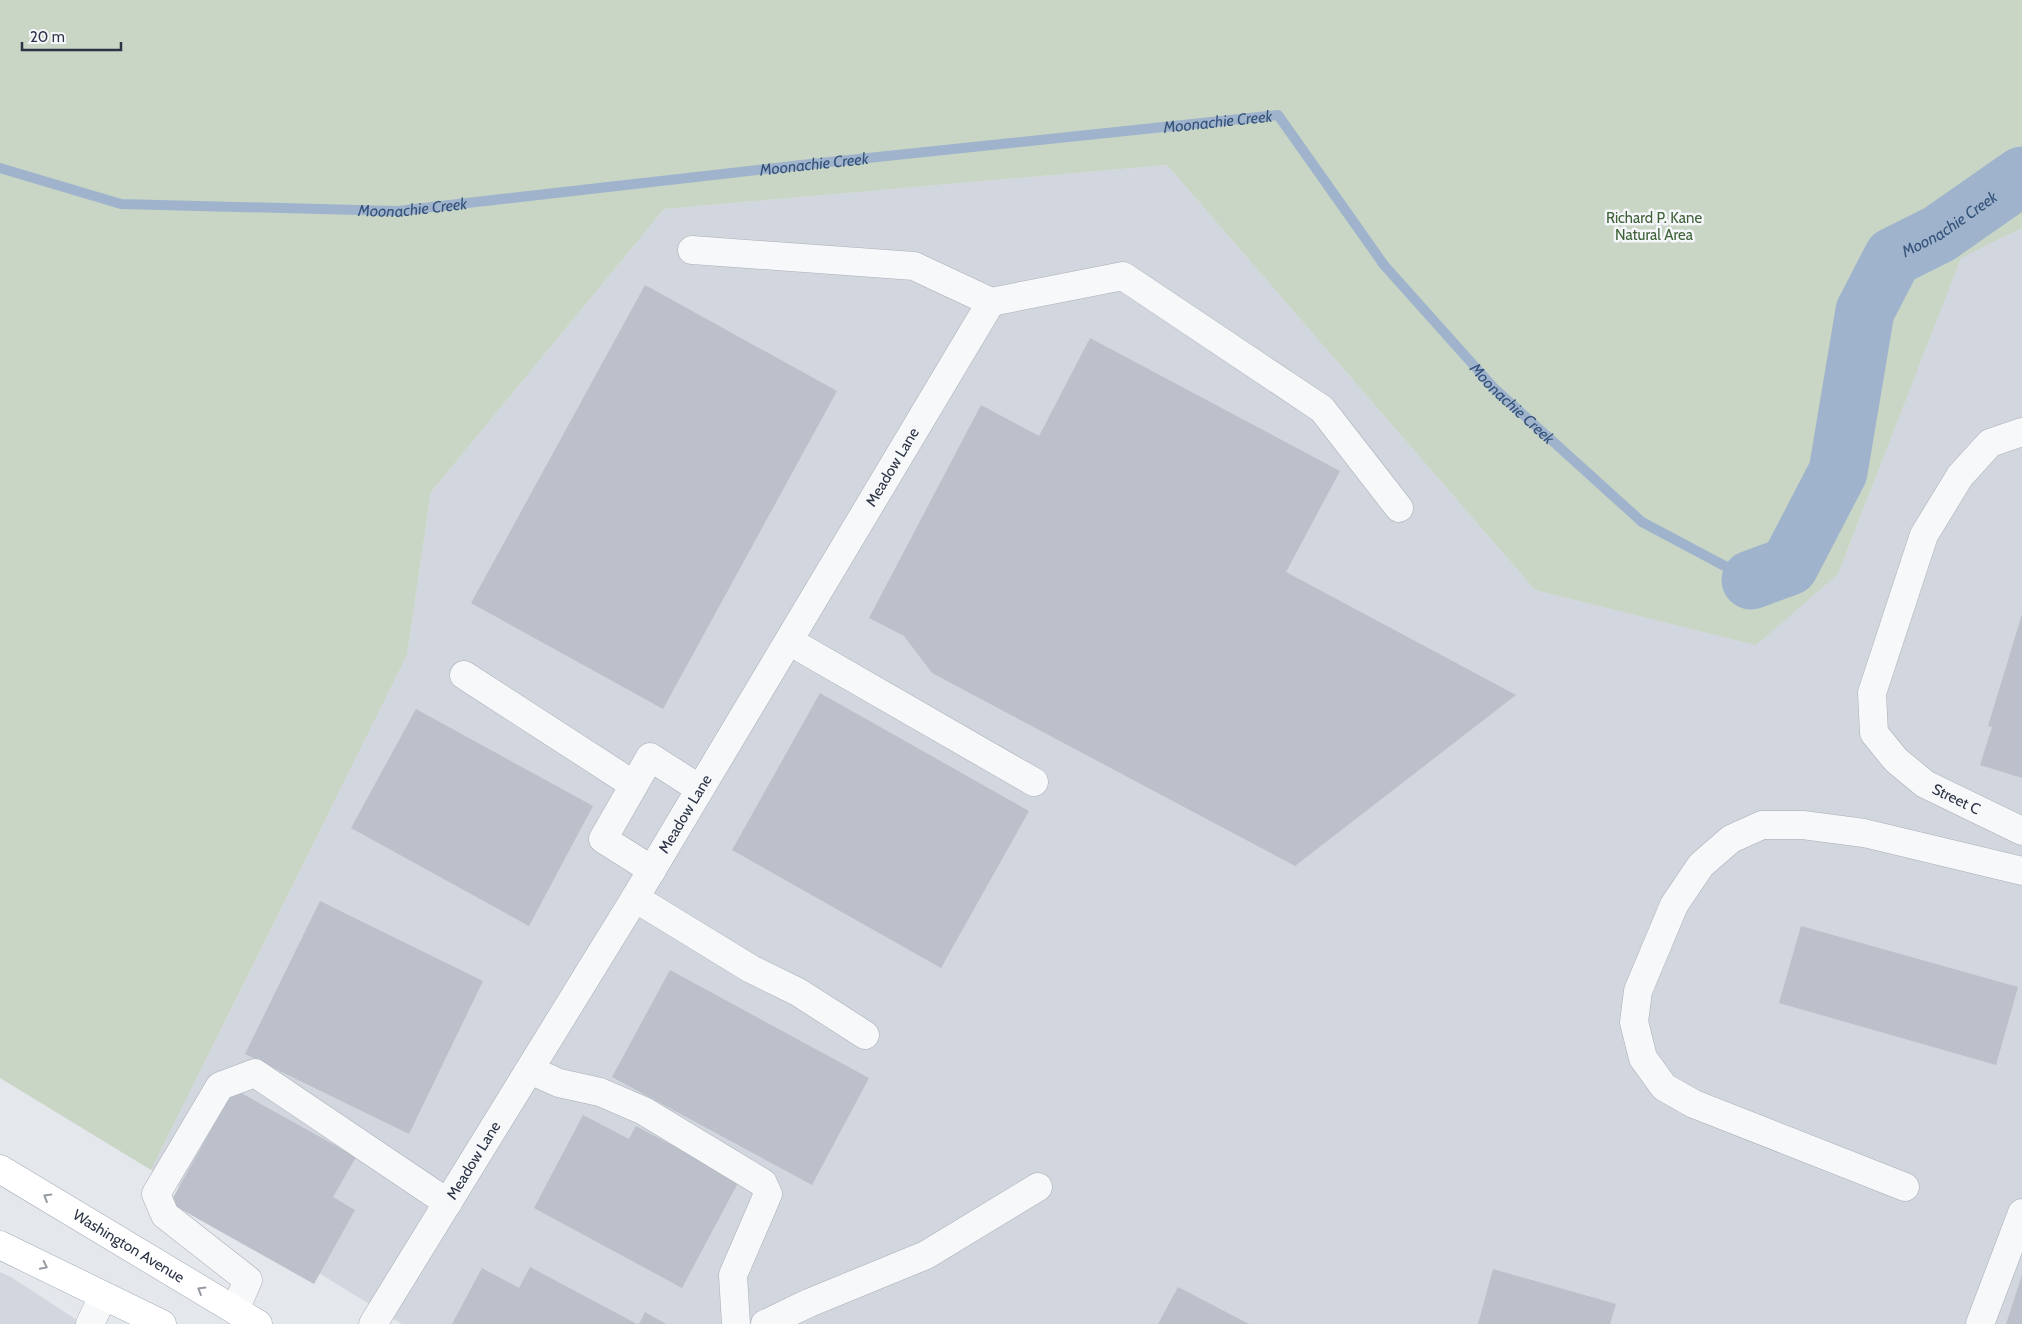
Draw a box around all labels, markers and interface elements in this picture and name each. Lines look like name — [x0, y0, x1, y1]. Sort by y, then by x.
scale bar — [22, 20, 121, 52]
text: 20 m — [30, 28, 65, 46]
water label: Moonachie Creek — [1161, 107, 1274, 137]
water label: Moonachie Creek — [758, 149, 871, 180]
water label: Moonachie Creek — [1898, 187, 2002, 262]
water label: Moonachie Creek — [357, 194, 469, 221]
park label: Richard P. Kane Natural Area — [1606, 209, 1702, 244]
water label: Moonachie Creek — [1465, 358, 1559, 449]
street label: Meadow Lane — [862, 424, 923, 510]
street label: Meadow Lane — [655, 771, 716, 857]
street label: Street C — [1929, 780, 1983, 818]
street label: Meadow Lane — [443, 1118, 505, 1203]
one-way arrow — [44, 1194, 53, 1204]
street label: Washington Avenue — [70, 1206, 188, 1287]
one-way arrow — [38, 1260, 47, 1270]
one-way arrow — [198, 1286, 207, 1296]

